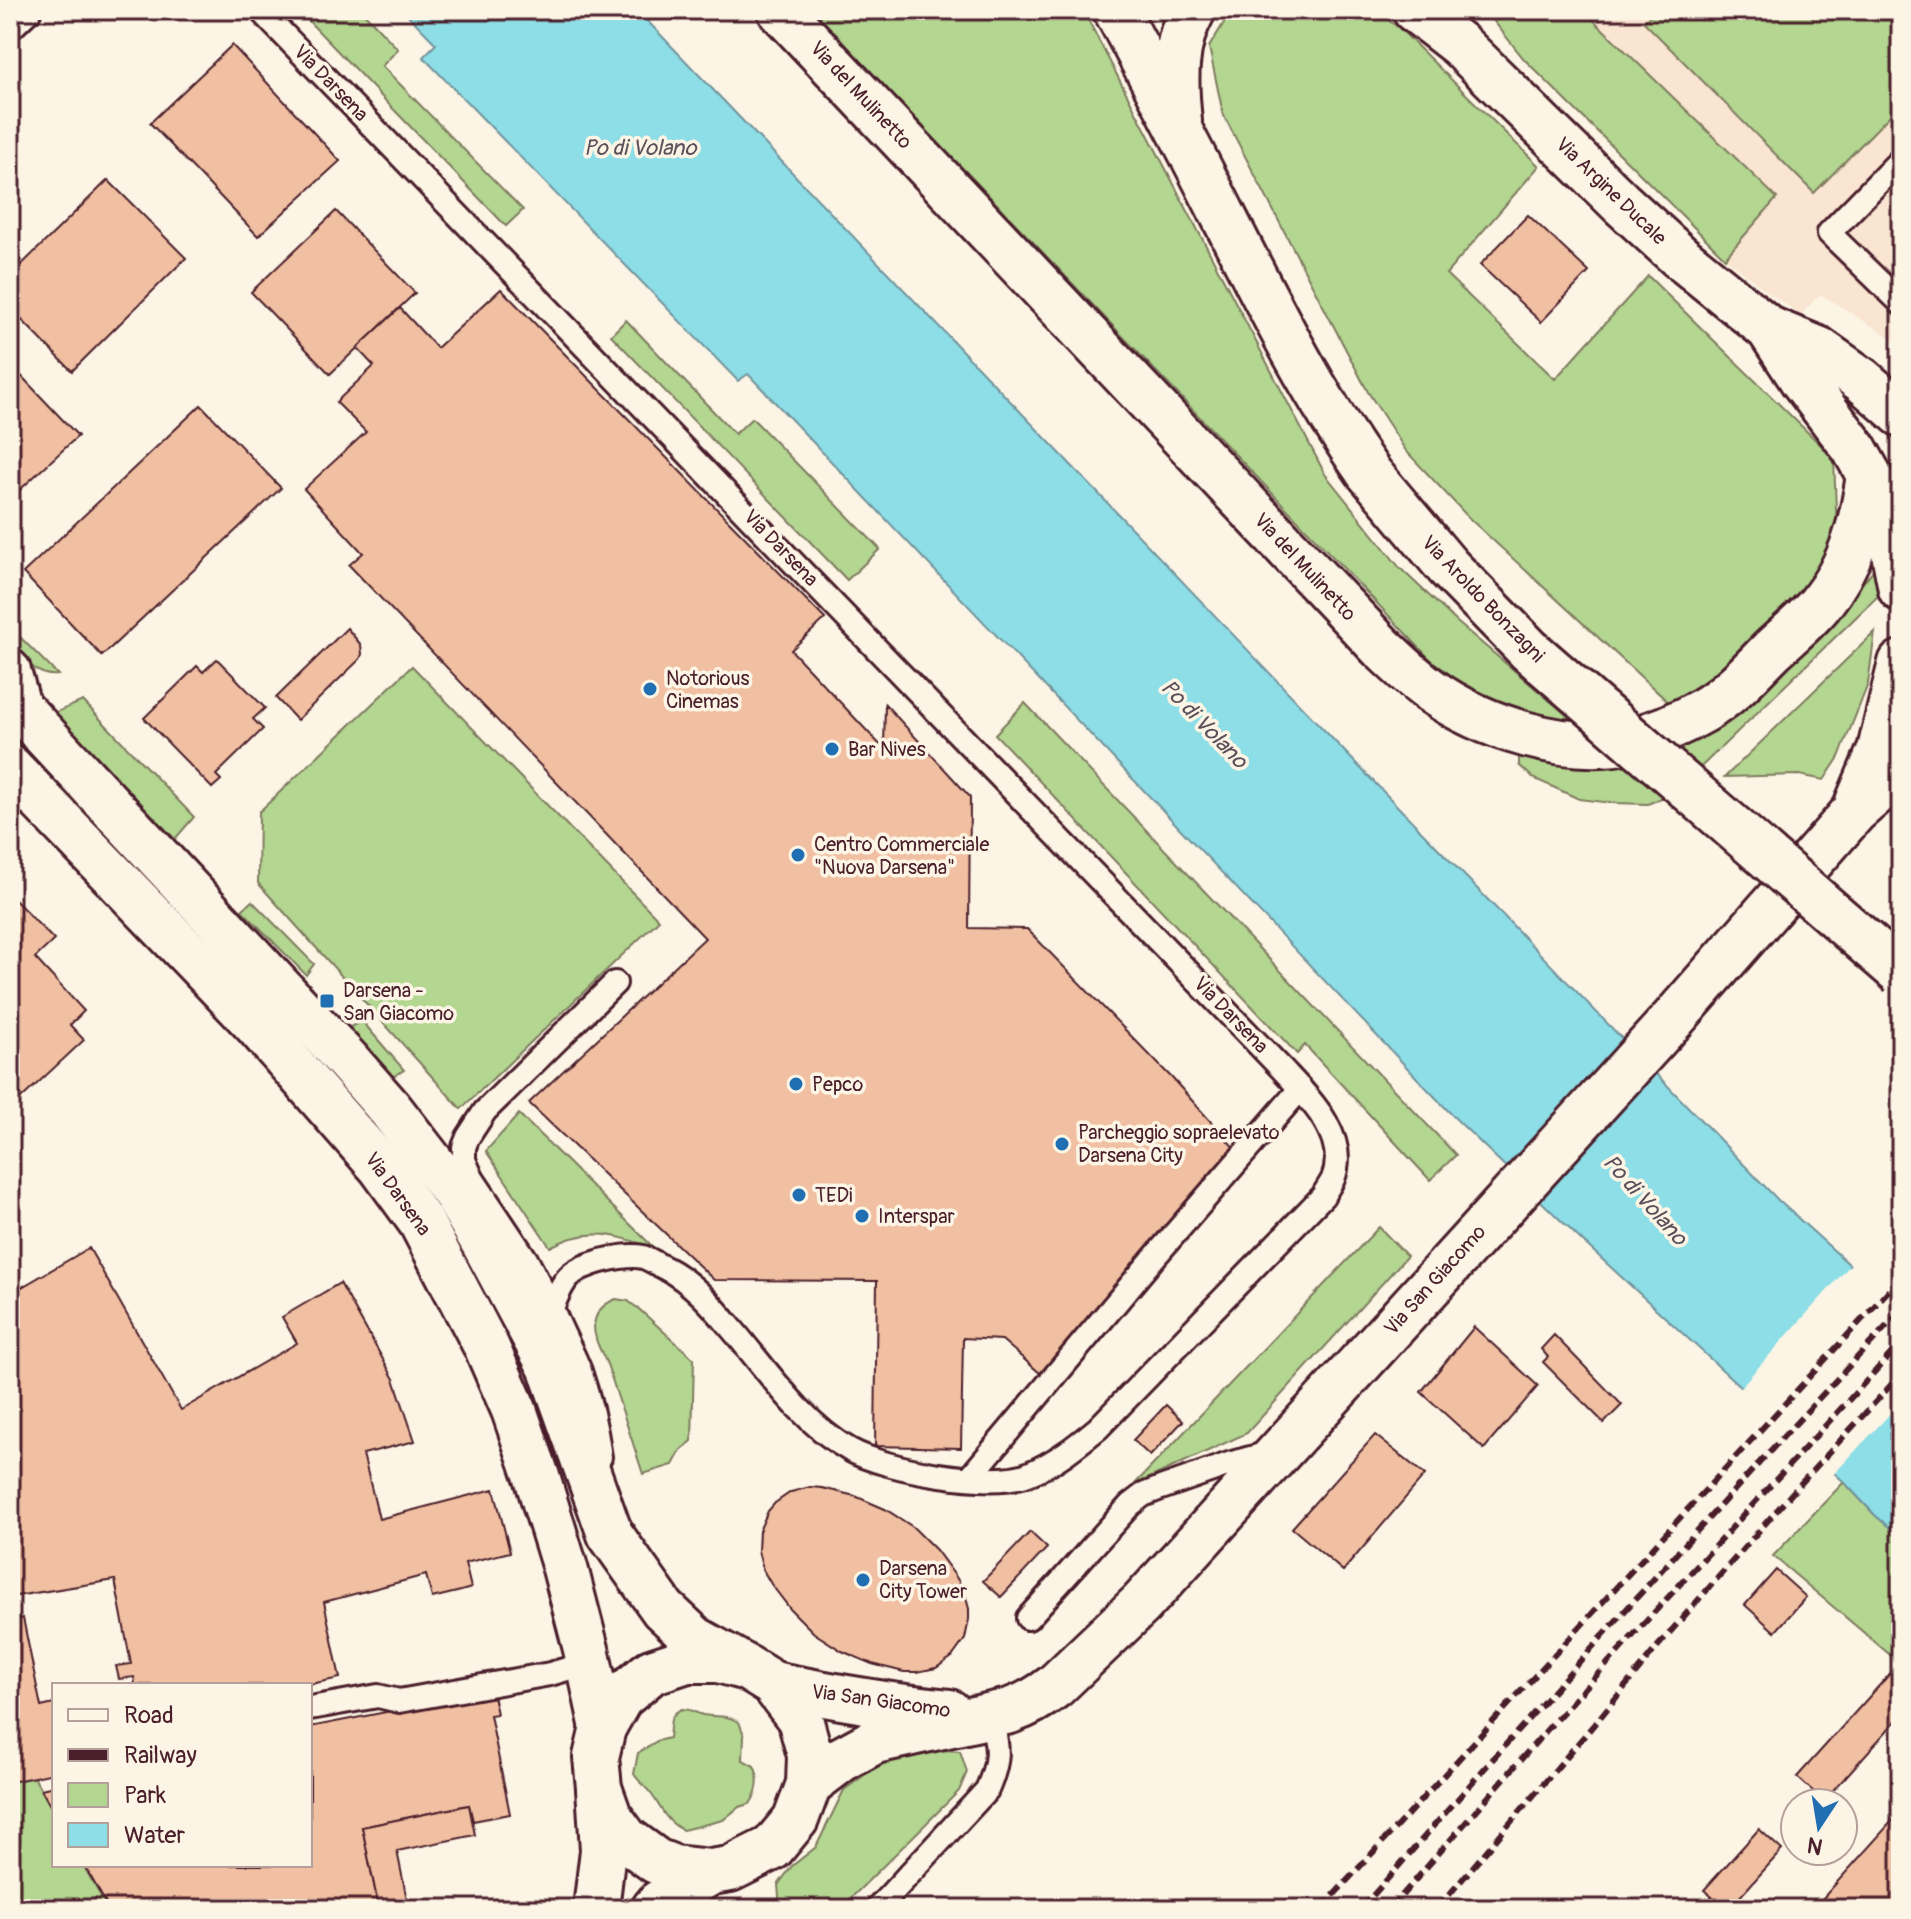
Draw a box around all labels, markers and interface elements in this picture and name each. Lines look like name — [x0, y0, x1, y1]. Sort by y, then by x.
street label: Via del Mulinetto — [805, 36, 918, 154]
street label: Via Darsena — [288, 39, 374, 127]
street label: Via Argine Ducale — [1550, 132, 1672, 250]
water label: Po di Volano — [584, 134, 699, 162]
street label: Via Darsena — [738, 504, 824, 592]
street label: Via del Mulinetto — [1249, 508, 1362, 626]
street label: Via Aroldo Bonzagni — [1416, 530, 1550, 668]
place label: Notorious Cinemas — [666, 666, 750, 714]
water label: Po di Volano — [1155, 674, 1255, 776]
marker: Notorious Cinemas — [641, 680, 659, 698]
place label: Bar Nives — [848, 737, 926, 762]
marker: Bar Nives — [823, 740, 841, 758]
place label: Centro Commerciale "Nuova Darsena" — [814, 832, 990, 880]
marker: Centro Commerciale "Nuova Darsena" — [789, 846, 807, 864]
street label: Via Darsena — [1188, 971, 1274, 1059]
place label: Darsena - San Giacomo — [343, 978, 454, 1026]
marker: Darsena - San Giacomo — [318, 992, 336, 1010]
place label: Pepco — [812, 1072, 863, 1097]
marker: Pepco — [787, 1075, 805, 1093]
place label: Parcheggio sopraelevato Darsena City — [1078, 1120, 1280, 1168]
marker: Parcheggio sopraelevato Darsena City — [1053, 1135, 1071, 1153]
street label: Via Darsena — [359, 1147, 437, 1241]
water label: Po di Volano — [1597, 1149, 1695, 1253]
place label: TEDi — [815, 1183, 853, 1208]
marker: TEDi — [790, 1186, 808, 1204]
place label: Interspar — [878, 1204, 955, 1229]
marker: Interspar — [853, 1207, 871, 1225]
street label: Via San Giacomo — [1379, 1219, 1491, 1340]
place label: Darsena City Tower — [879, 1556, 967, 1604]
marker: Darsena City Tower — [854, 1571, 872, 1589]
street label: Via San Giacomo — [810, 1679, 952, 1723]
legend — [52, 1683, 312, 1867]
text: Road — [124, 1701, 174, 1730]
text: Railway — [124, 1741, 197, 1770]
text: Park — [124, 1781, 166, 1810]
north arrow — [1779, 1787, 1859, 1867]
text: Water — [124, 1821, 185, 1850]
text: N — [1805, 1830, 1825, 1861]

